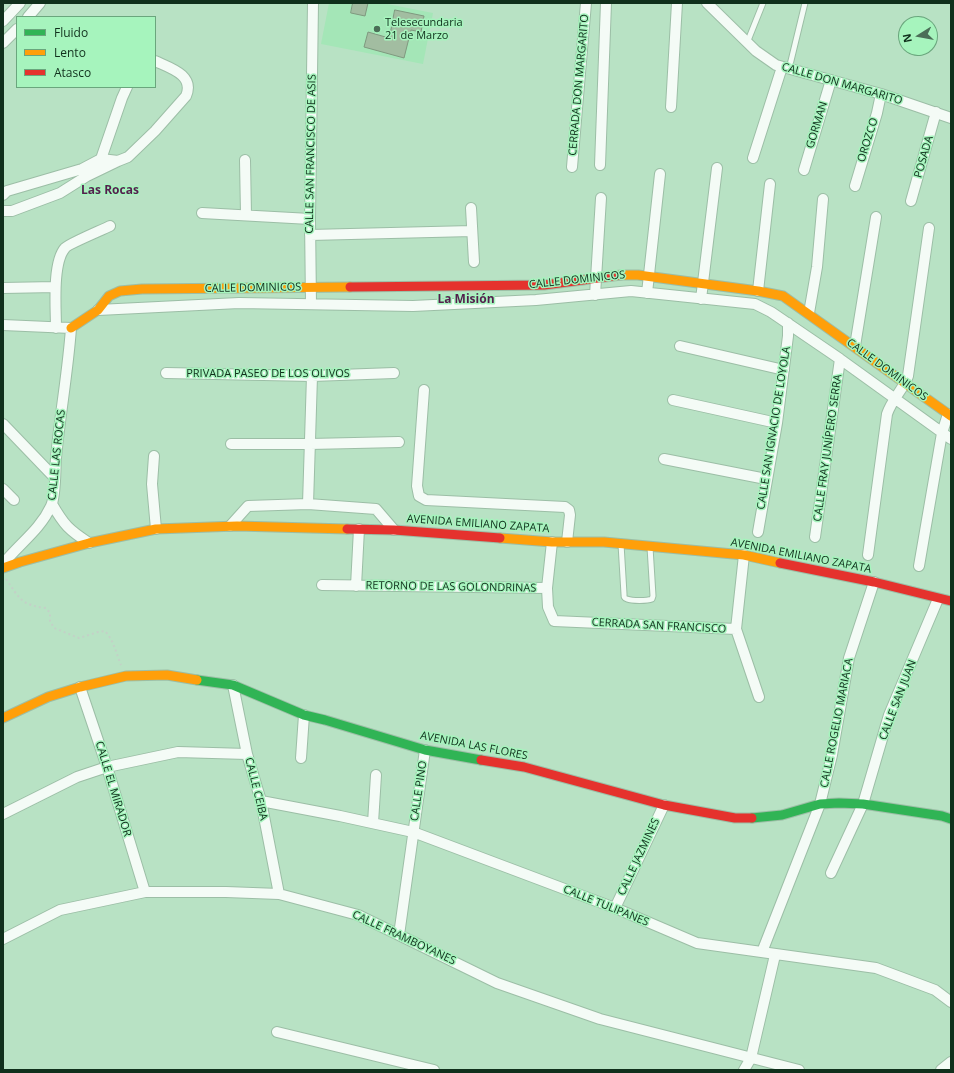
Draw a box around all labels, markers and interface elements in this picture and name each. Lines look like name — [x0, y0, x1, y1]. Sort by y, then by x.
street label: CERRADA DON MARGARITO — [566, 14, 592, 156]
legend — [16, 16, 156, 88]
place label: Telesecundaria 21 de Marzo — [385, 16, 463, 42]
north arrow — [898, 16, 938, 56]
text: Fluido — [54, 24, 88, 41]
marker: Telesecundaria 21 de Marzo — [372, 24, 382, 34]
text: N — [898, 32, 915, 44]
text: Lento — [54, 44, 86, 61]
street label: CALLE DON MARGARITO — [780, 60, 904, 108]
text: Atasco — [54, 64, 91, 81]
street label: CALLE SAN FRANCISCO DE ASIS — [303, 74, 319, 234]
street label: GORMAN — [804, 100, 830, 150]
street label: OROZCO — [855, 116, 881, 164]
street label: POSADA — [912, 134, 936, 180]
district label: Las Rocas — [81, 184, 139, 198]
street label: CALLE DOMINICOS — [528, 268, 626, 292]
street label: CALLE DOMINICOS — [205, 281, 301, 295]
district label: La Misión — [437, 293, 495, 307]
street label: CALLE DOMINICOS — [844, 336, 930, 404]
street label: CALLE SAN IGNACIO DE LOYOLA — [755, 346, 793, 510]
street label: PRIVADA PASEO DE LOS OLIVOS — [186, 367, 350, 381]
street label: CALLE FRAY JUNÍPERO SERRA — [811, 373, 845, 523]
street label: CALLE LAS ROCAS — [46, 409, 68, 501]
street label: AVENIDA EMILIANO ZAPATA — [406, 512, 550, 536]
street label: AVENIDA EMILIANO ZAPATA — [729, 536, 873, 576]
street label: RETORNO DE LAS GOLONDRINAS — [366, 579, 536, 595]
street label: CERRADA SAN FRANCISCO — [591, 616, 727, 636]
street label: CALLE ROGELIO MARIACA — [818, 657, 856, 789]
street label: CALLE SAN JUAN — [877, 658, 919, 742]
street label: AVENIDA LAS FLORES — [419, 729, 529, 763]
street label: CALLE EL MIRADOR — [92, 740, 134, 838]
street label: CALLE CEIBA — [242, 756, 270, 822]
street label: CALLE PINO — [408, 760, 430, 822]
street label: CALLE JAZMINES — [615, 816, 663, 898]
street label: CALLE TULIPANES — [561, 883, 651, 929]
street label: CALLE FRAMBOYANES — [350, 908, 458, 968]

